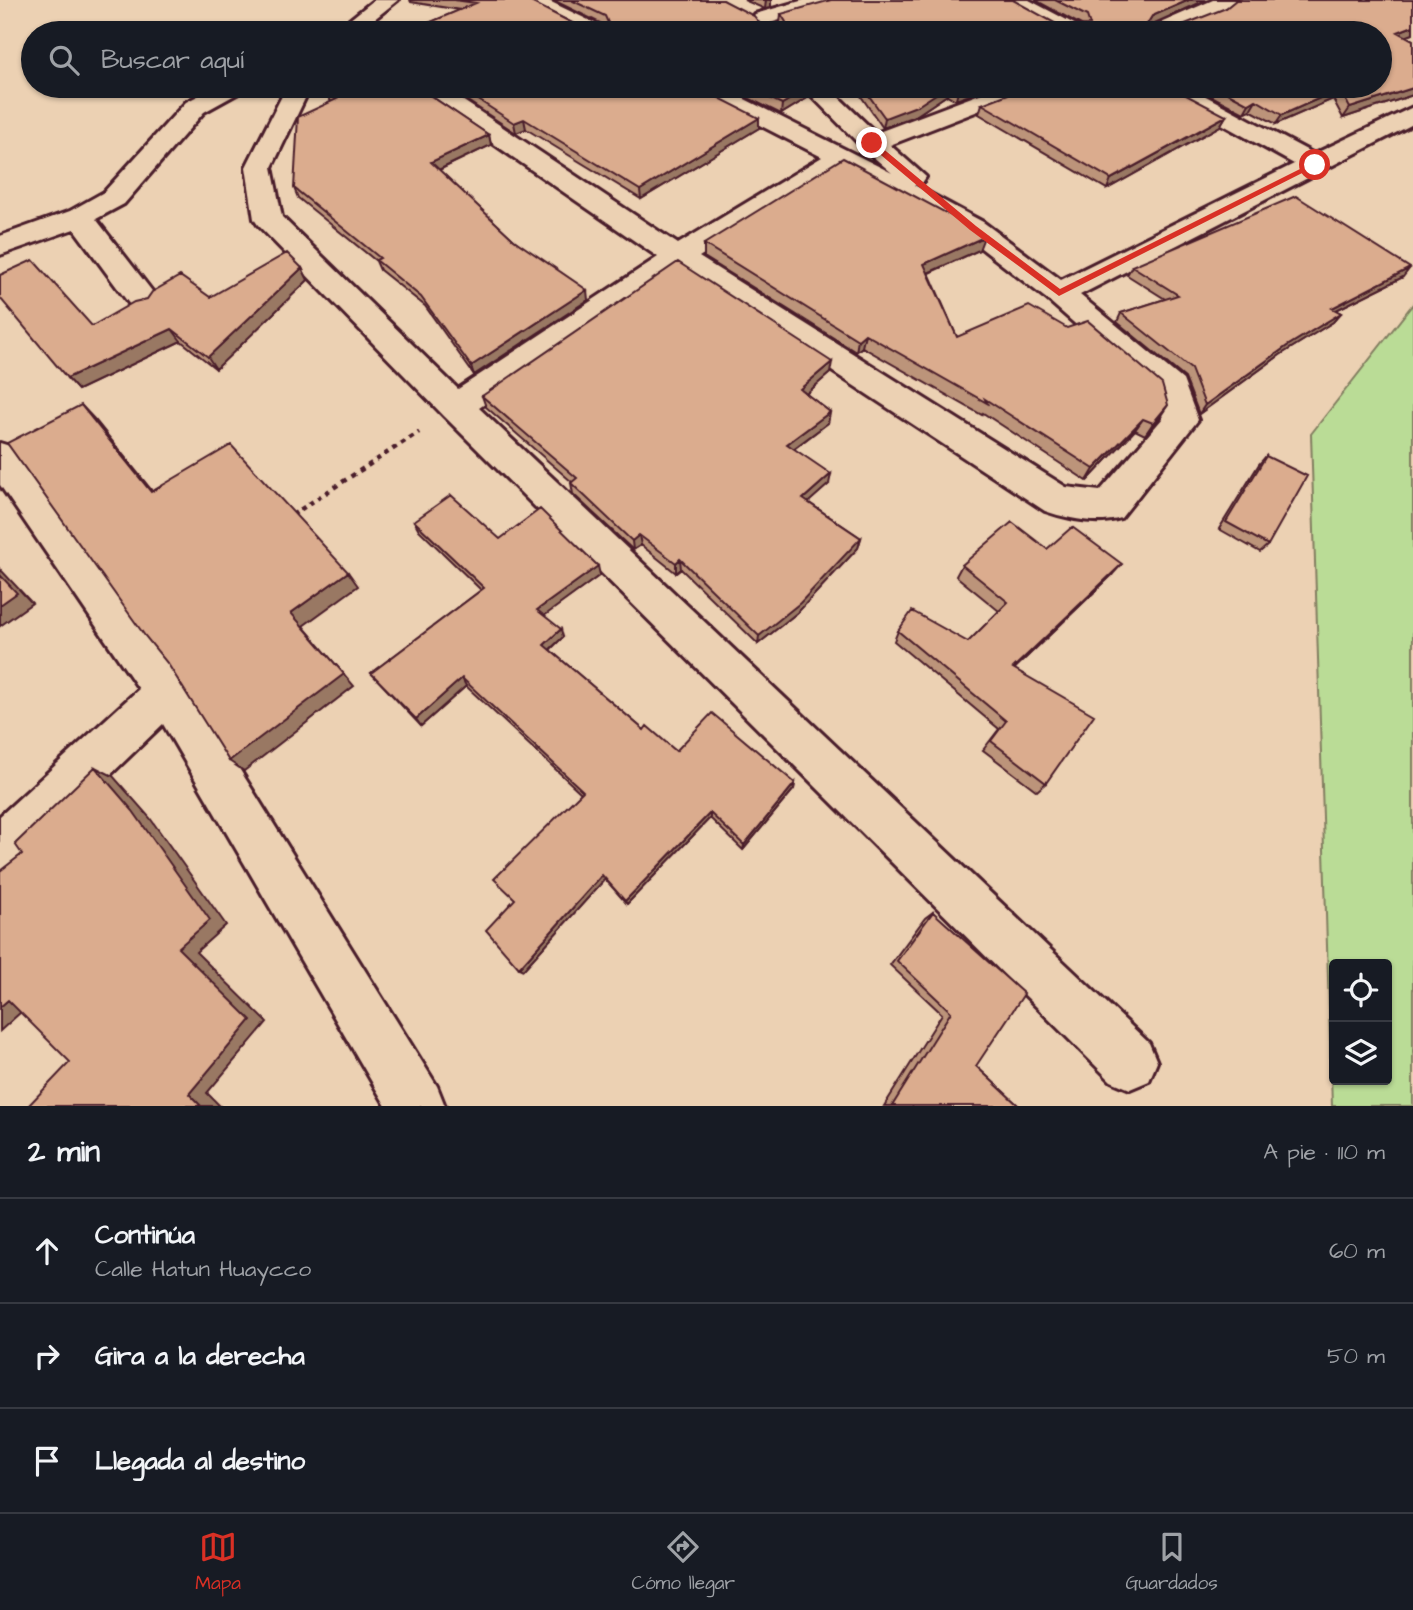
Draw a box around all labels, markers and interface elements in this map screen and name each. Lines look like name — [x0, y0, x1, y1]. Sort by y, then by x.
search box — [21, 21, 1392, 98]
icon: search — [45, 41, 83, 79]
text: Buscar aquí — [101, 42, 244, 78]
route end — [856, 127, 887, 158]
route start — [1299, 149, 1330, 180]
map controls — [1329, 959, 1392, 1085]
button: locate — [1329, 959, 1392, 1022]
button: layers — [1329, 1022, 1392, 1085]
text: 2 min — [28, 1131, 100, 1173]
text: A pie · 110 m — [1263, 1136, 1385, 1168]
text: Continúa — [95, 1217, 195, 1253]
icon: ahead — [28, 1232, 66, 1270]
text: 60 m — [1329, 1235, 1385, 1267]
text: Calle Hatun Huaycco — [95, 1253, 311, 1285]
icon: right — [28, 1337, 66, 1375]
text: Gira a la derecha — [95, 1338, 305, 1374]
text: 50 m — [1327, 1340, 1385, 1372]
icon: arrive — [28, 1442, 66, 1480]
text: Llegada al destino — [95, 1443, 305, 1479]
tab: Mapa — [195, 1528, 241, 1597]
tab: Cómo llegar — [631, 1528, 735, 1597]
tab: Guardados — [1125, 1528, 1218, 1597]

